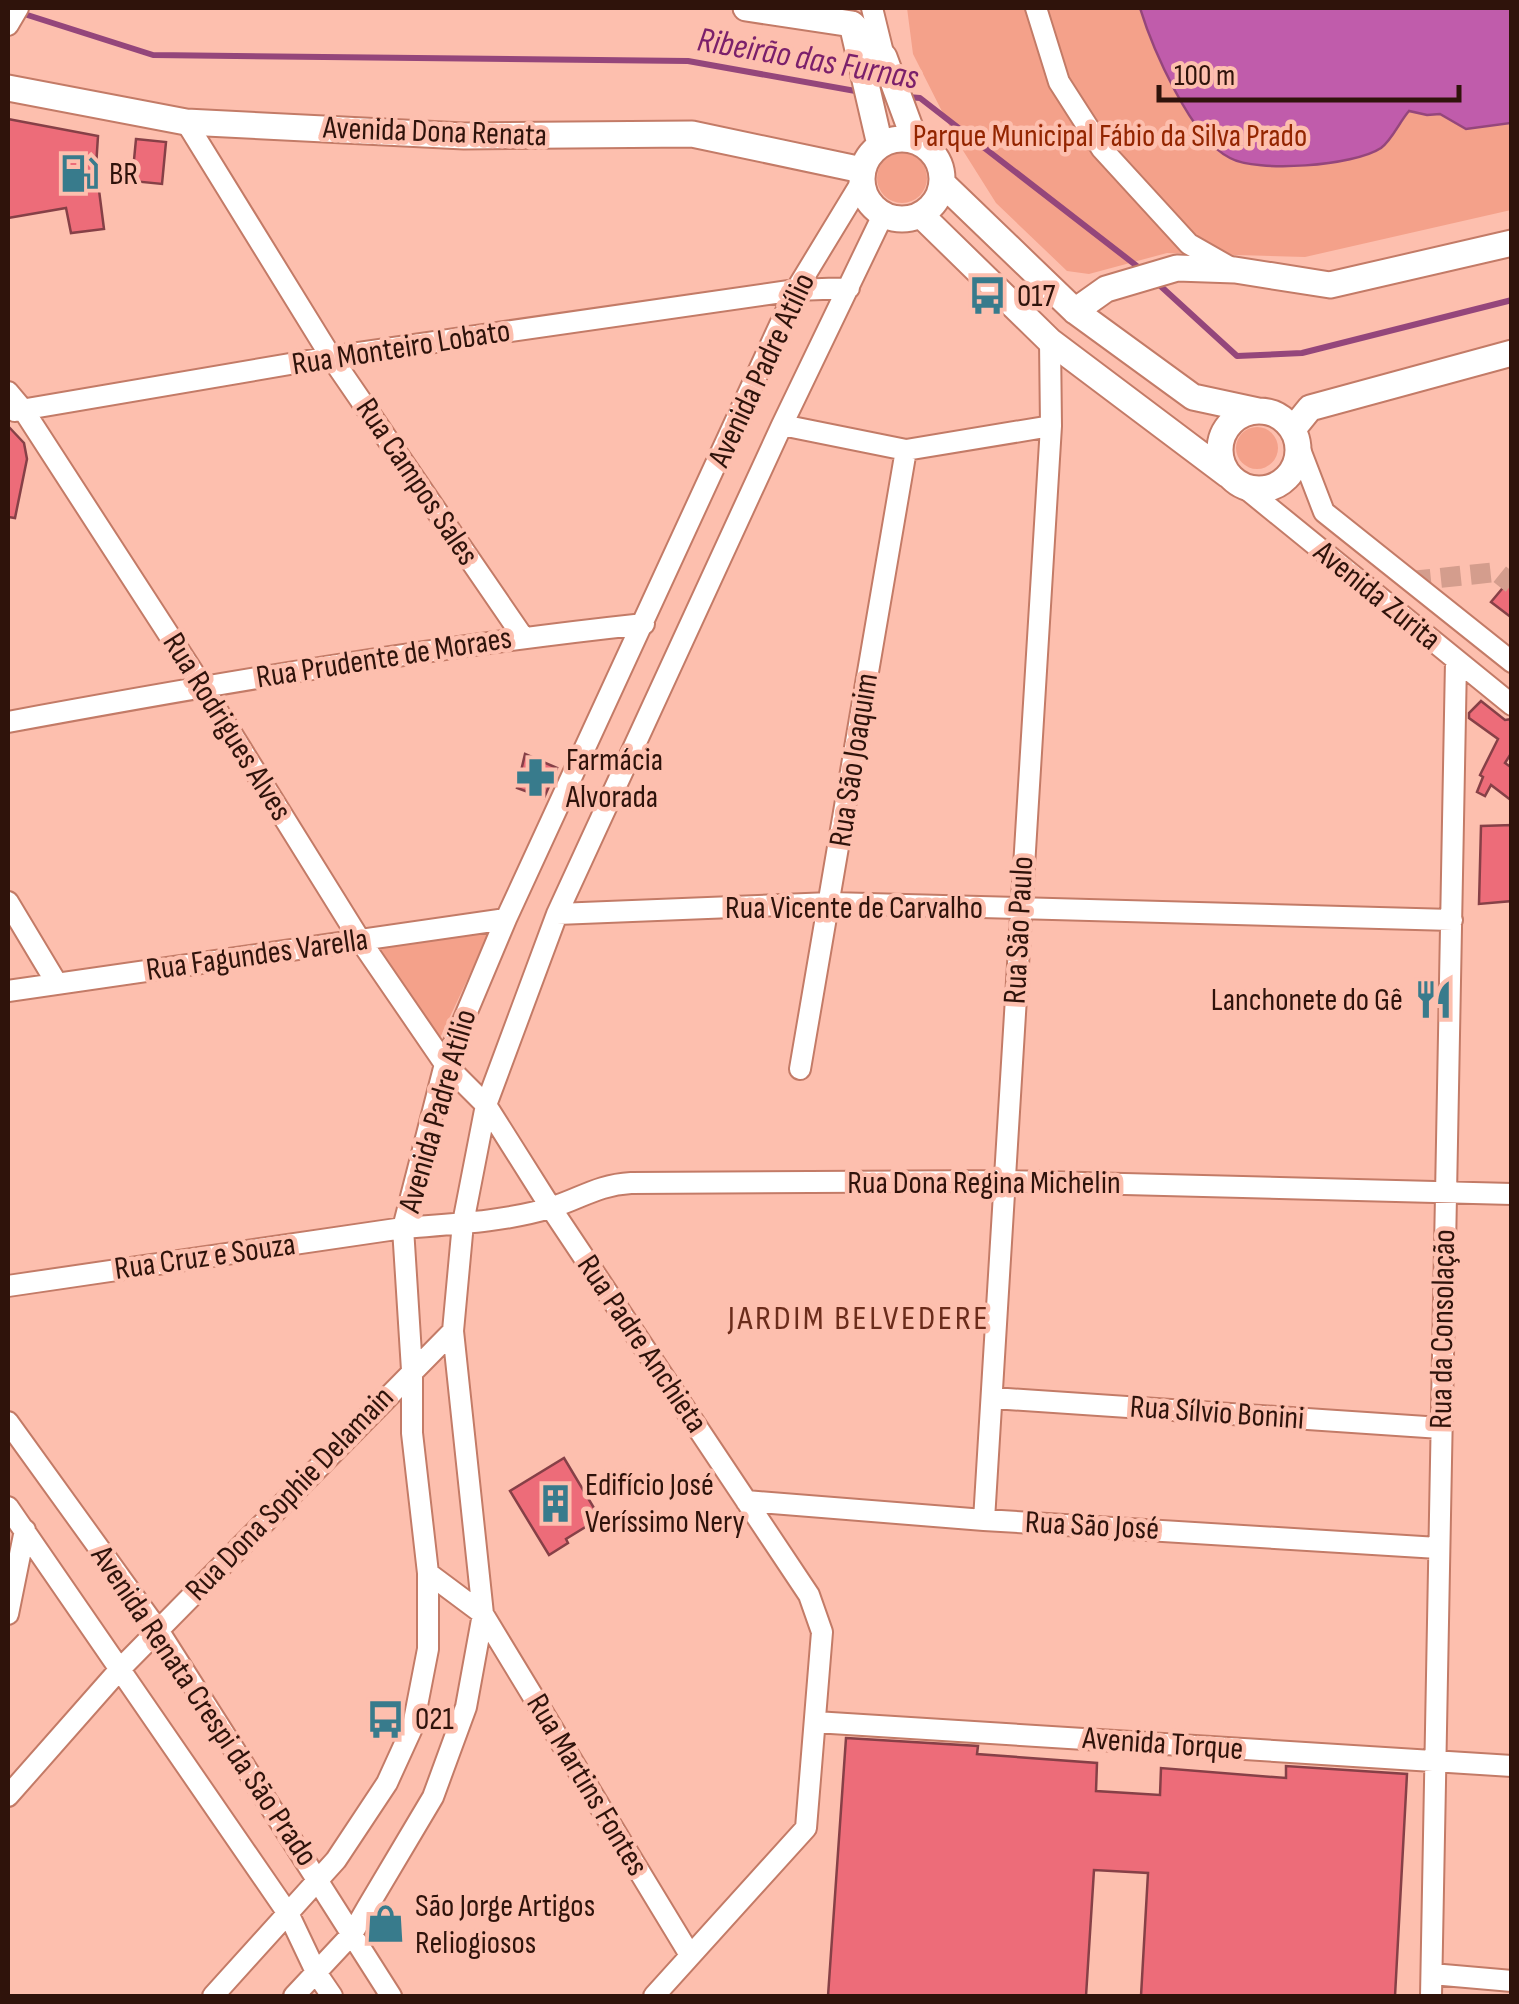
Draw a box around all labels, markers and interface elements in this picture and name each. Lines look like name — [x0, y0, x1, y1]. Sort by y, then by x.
water label: Ribeirão das Furnas — [694, 18, 923, 100]
scale bar — [1159, 40, 1459, 102]
text: 100 m — [1174, 58, 1235, 94]
street label: Avenida Dona Renata — [321, 109, 548, 155]
park label: Parque Municipal Fábio da Silva Prado — [913, 117, 1307, 156]
fuel station icon: BR — [58, 153, 100, 195]
place label: BR — [109, 155, 138, 194]
street label: Avenida Padre Atílio — [700, 267, 824, 474]
bus stop icon: 017 — [966, 275, 1008, 317]
place label: 017 — [1017, 277, 1055, 316]
street label: Rua Monteiro Lobato — [289, 312, 513, 384]
street label: Rua Campos Sales — [347, 391, 487, 573]
street label: Avenida Zurita — [1305, 532, 1448, 659]
street label: Rua Prudente de Moraes — [253, 619, 515, 697]
street label: Rua Rodrigues Alves — [154, 626, 300, 828]
street label: Rua São Joaquim — [821, 670, 887, 850]
place label: Farmácia Alvorada — [565, 741, 663, 817]
pharmacy icon: Farmácia Alvorada — [515, 757, 557, 799]
street label: Rua São Paulo — [996, 855, 1042, 1005]
street label: Rua Vicente de Carvalho — [725, 889, 983, 928]
street label: Rua Fagundes Varella — [144, 920, 370, 990]
restaurant icon: Lanchonete do Gê — [1412, 979, 1454, 1021]
place label: Lanchonete do Gê — [1211, 981, 1403, 1020]
street label: Avenida Padre Atílio — [390, 1005, 486, 1218]
street label: Rua Dona Regina Michelin — [847, 1164, 1121, 1203]
street label: Rua Cruz e Souza — [112, 1225, 298, 1289]
street label: Rua da Consolação — [1422, 1229, 1464, 1429]
street label: Rua Padre Anchieta — [568, 1248, 716, 1440]
district label: JARDIM BELVEDERE — [727, 1297, 990, 1340]
street label: Rua Dona Sophie Delamain — [178, 1379, 402, 1609]
street label: Rua Sílvio Bonini — [1129, 1387, 1305, 1439]
place label: Edifício José Veríssimo Nery — [585, 1466, 745, 1542]
building icon: Edifício José Veríssimo Nery — [534, 1482, 576, 1524]
street label: Rua São José — [1024, 1503, 1160, 1549]
street label: Avenida Renata Crespi da São Prado — [82, 1538, 326, 1874]
street label: Rua Martins Fontes — [517, 1687, 657, 1883]
bus stop icon: 021 — [364, 1698, 406, 1740]
place label: 021 — [415, 1700, 454, 1739]
street label: Avenida Torque — [1080, 1719, 1245, 1769]
place label: São Jorge Artigos Reliogiosos — [415, 1887, 595, 1963]
shop icon: São Jorge Artigos Reliogiosos — [364, 1903, 406, 1945]

